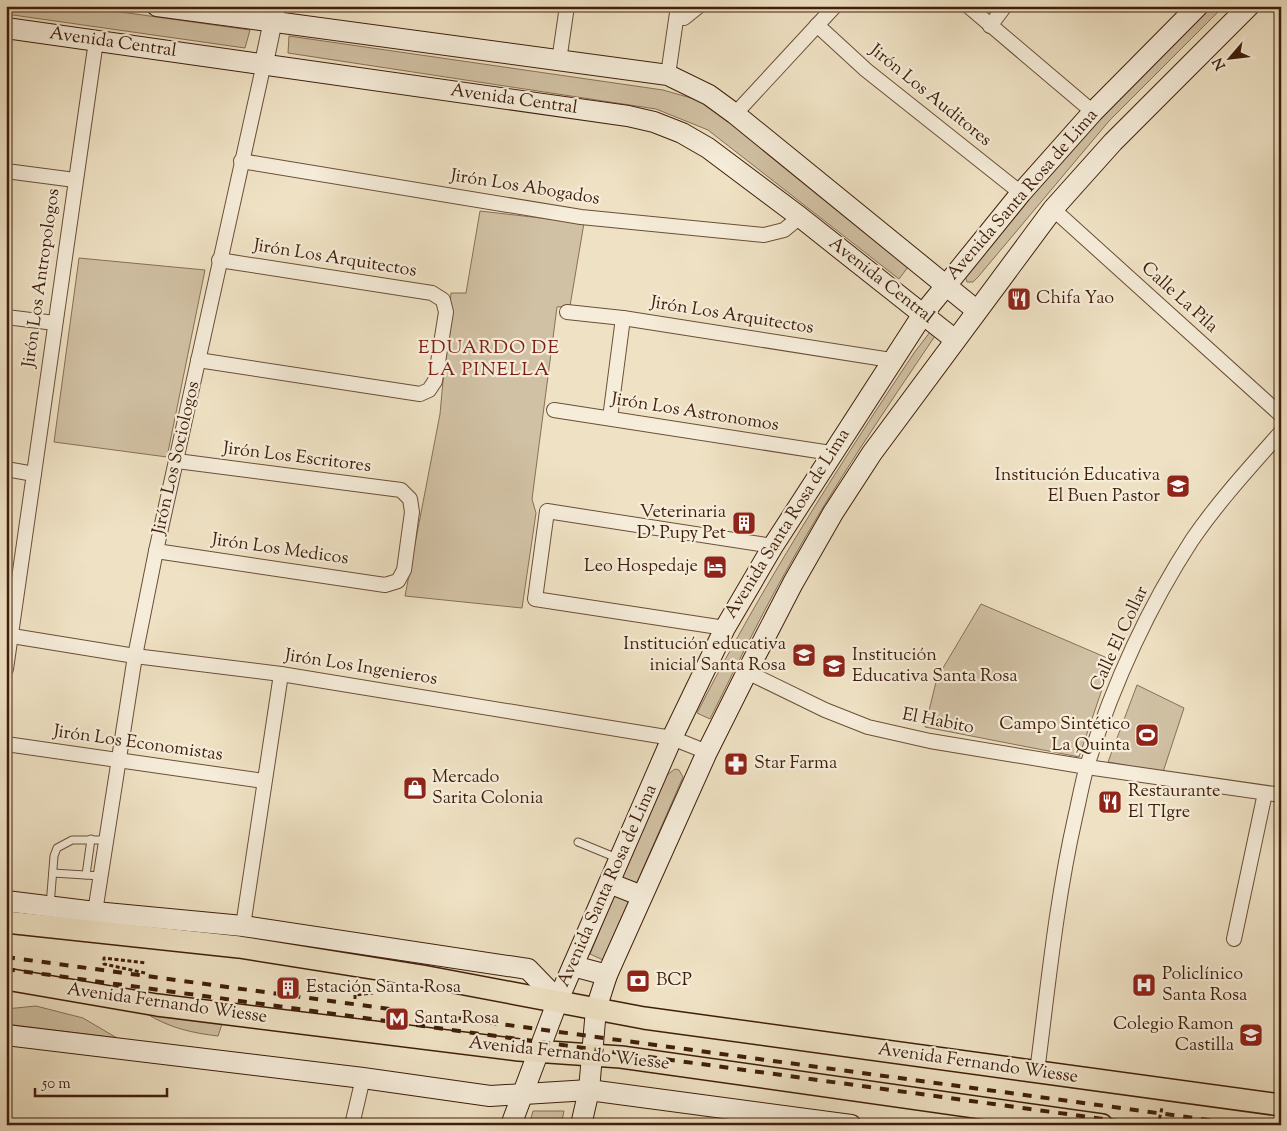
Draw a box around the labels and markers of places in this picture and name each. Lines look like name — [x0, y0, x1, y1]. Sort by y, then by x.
restaurant icon: Chifa Yao — [1006, 286, 1032, 312]
place label: Chifa Yao — [1036, 286, 1114, 312]
place label: Institución Educativa El Buen Pastor — [995, 463, 1160, 510]
school or university icon: Institución Educativa El Buen Pastor — [1165, 473, 1191, 499]
place label: Veterinaria D' Pupy Pet — [637, 500, 726, 547]
building icon: Veterinaria D' Pupy Pet — [731, 510, 757, 536]
place label: Leo Hospedaje — [584, 554, 698, 580]
hotel icon: Leo Hospedaje — [702, 554, 728, 580]
place label: Institución educativa inicial Santa Rosa — [623, 632, 786, 679]
school or university icon: Institución educativa inicial Santa Rosa — [791, 642, 817, 668]
place label: Institución Educativa Santa Rosa — [852, 643, 1018, 690]
school or university icon: Institución Educativa Santa Rosa — [821, 653, 847, 679]
place label: Campo Sintético La Quinta — [999, 712, 1130, 759]
sports icon: Campo Sintético La Quinta — [1134, 722, 1160, 748]
pharmacy icon: Star Farma — [723, 751, 749, 777]
place label: Star Farma — [754, 751, 837, 777]
place label: Mercado Sarita Colonia — [432, 765, 543, 812]
shop icon: Mercado Sarita Colonia — [402, 775, 428, 801]
place label: Restaurante El TIgre — [1128, 779, 1220, 826]
restaurant icon: Restaurante El TIgre — [1097, 789, 1123, 815]
place label: Policlínico Santa Rosa — [1162, 962, 1247, 1009]
bank icon: BCP — [625, 968, 651, 994]
place label: BCP — [656, 968, 692, 994]
hospital icon: Policlínico Santa Rosa — [1131, 972, 1157, 998]
building icon: Estación Santa Rosa — [275, 975, 301, 1001]
place label: Estación Santa Rosa — [306, 975, 461, 1001]
metro station icon: Santa Rosa — [384, 1006, 410, 1032]
place label: Santa Rosa — [414, 1006, 499, 1032]
place label: Colegio Ramon Castilla — [1113, 1012, 1234, 1059]
school or university icon: Colegio Ramon Castilla — [1238, 1022, 1264, 1048]

